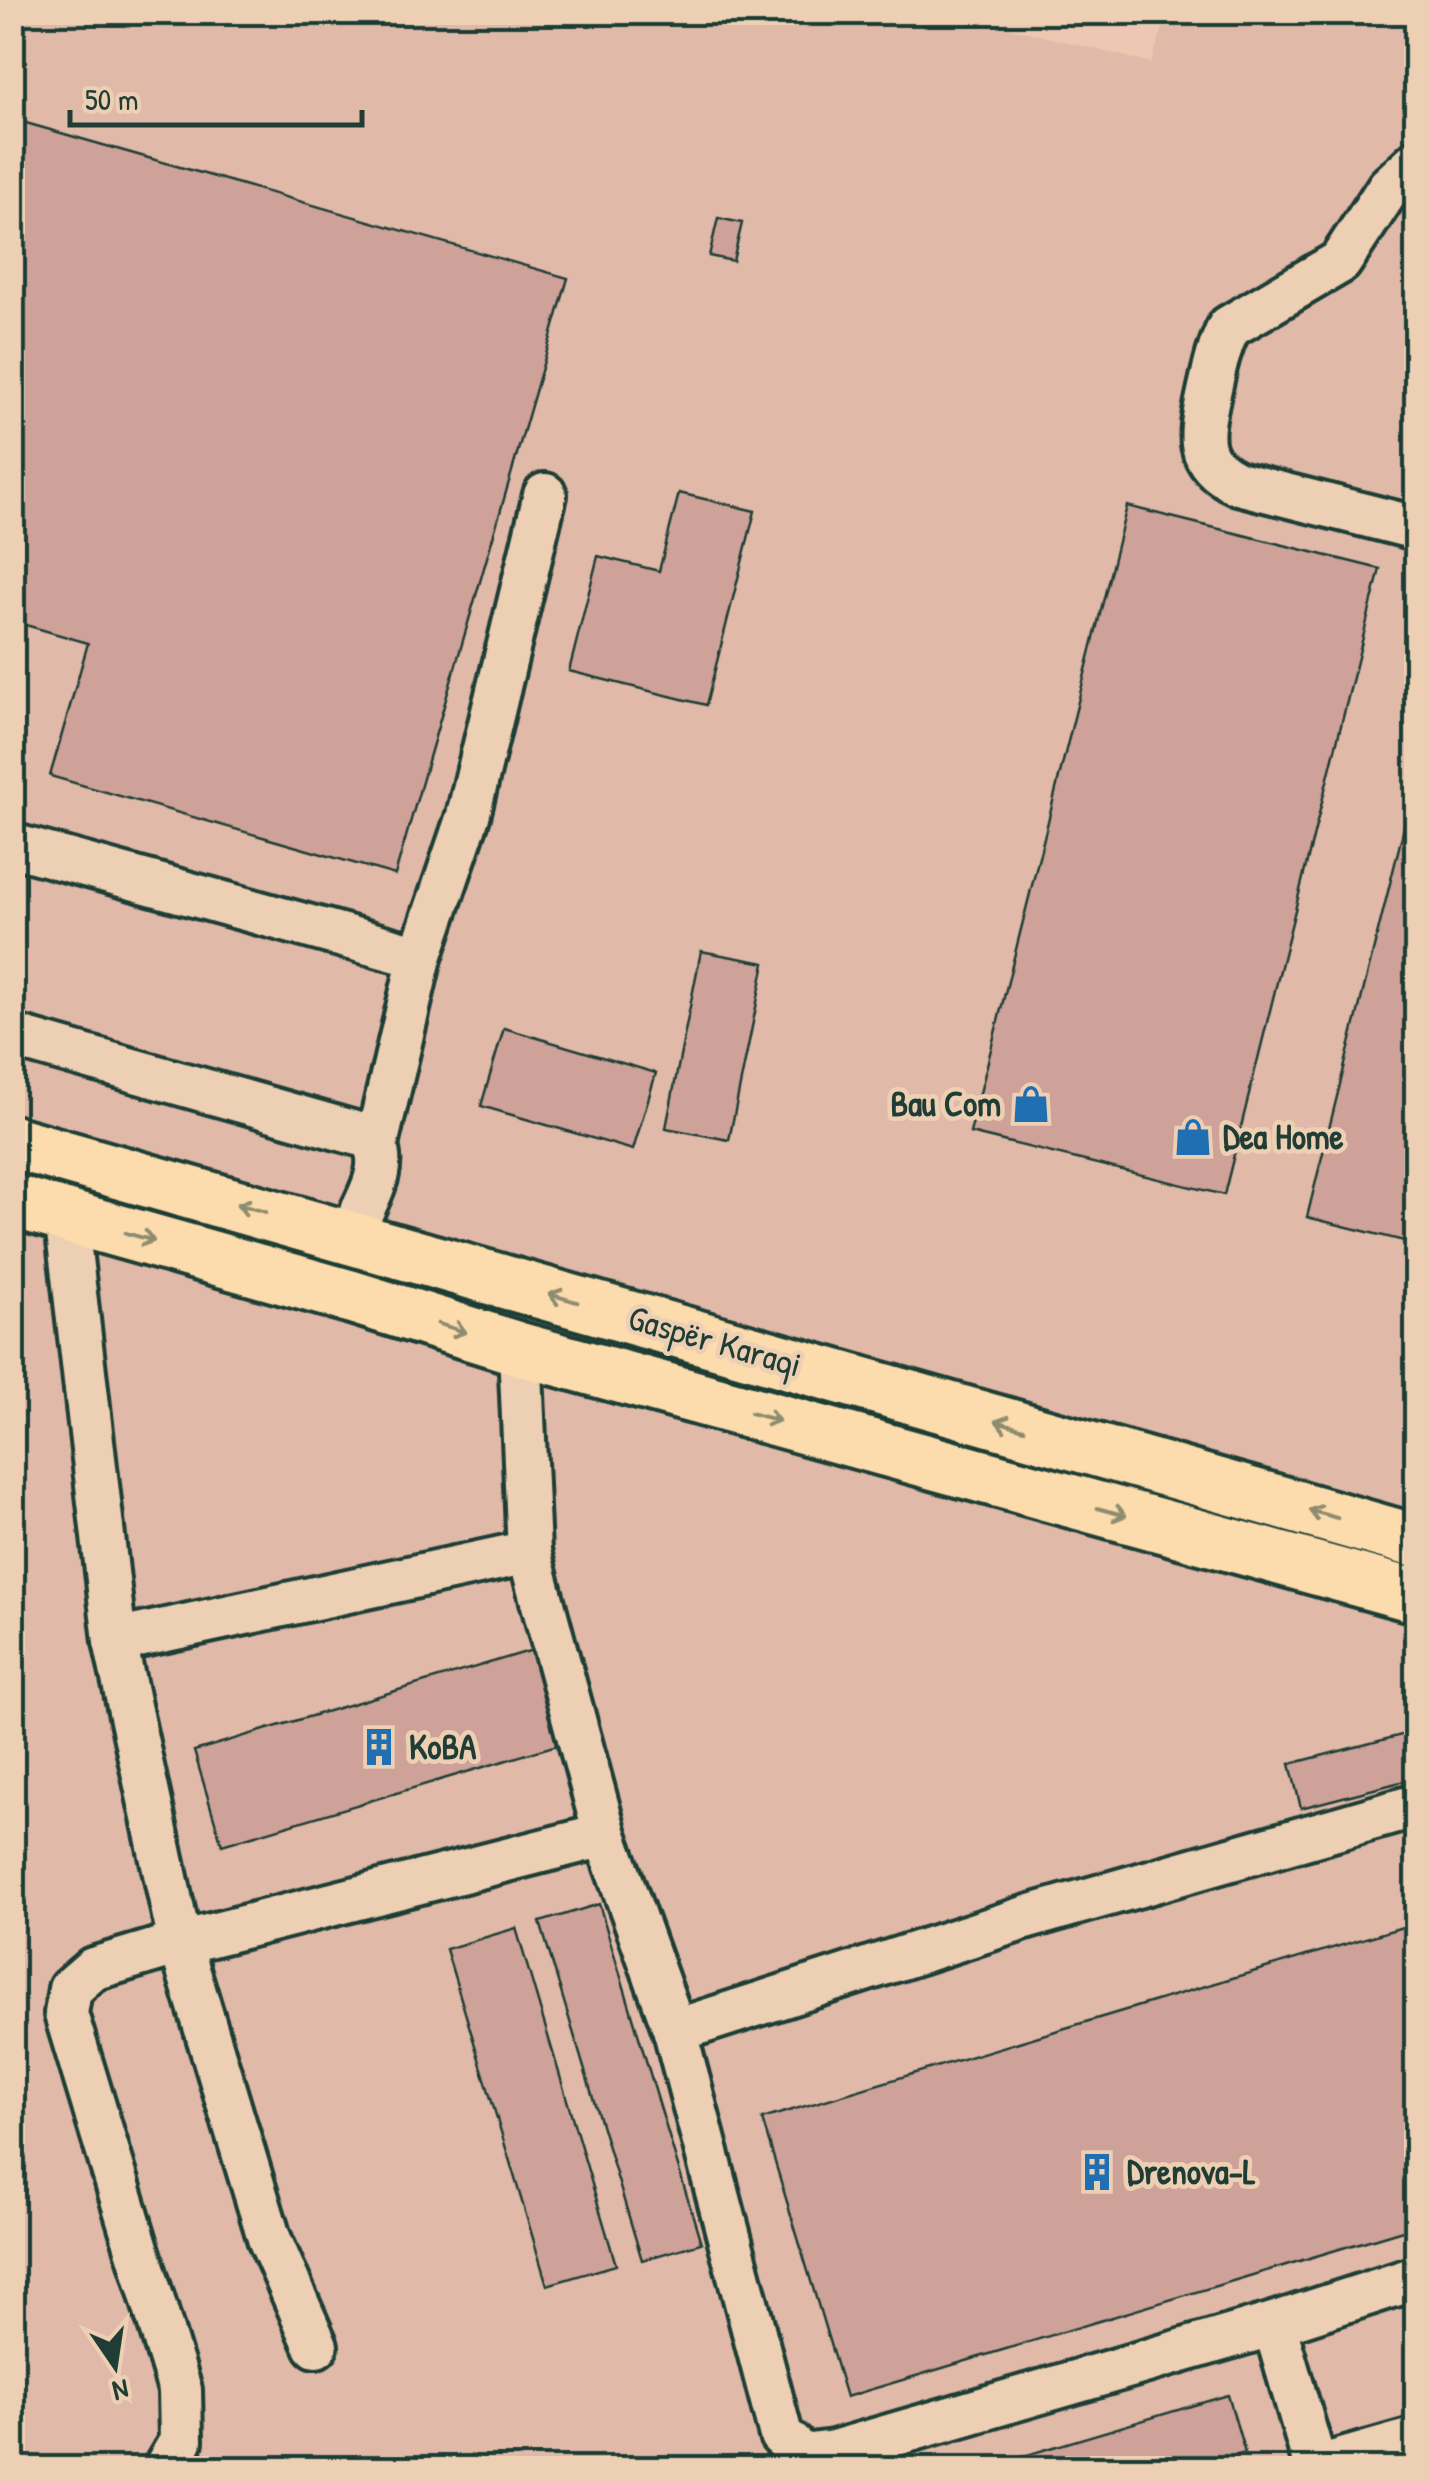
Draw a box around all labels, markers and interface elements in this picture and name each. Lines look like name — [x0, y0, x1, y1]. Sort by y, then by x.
scale bar — [70, 65, 362, 127]
text: 50 m — [85, 79, 138, 119]
place label: Bau Com — [890, 1080, 1001, 1127]
shop icon: Bau Com — [1010, 1083, 1052, 1125]
place label: Dea Home — [1223, 1113, 1344, 1160]
shop icon: Dea Home — [1172, 1116, 1214, 1158]
one-way arrow — [235, 1198, 267, 1216]
one-way arrow — [124, 1228, 155, 1247]
one-way arrow — [548, 1288, 579, 1306]
street label: Gaspër Karaqi — [623, 1293, 807, 1388]
one-way arrow — [436, 1320, 467, 1338]
one-way arrow — [749, 1408, 780, 1427]
one-way arrow — [995, 1415, 1026, 1434]
one-way arrow — [1096, 1504, 1127, 1523]
one-way arrow — [1308, 1504, 1339, 1522]
place label: KoBA — [409, 1723, 476, 1770]
building icon: KoBA — [358, 1726, 400, 1768]
place label: Drenova-L — [1127, 2148, 1256, 2195]
building icon: Drenova-L — [1076, 2151, 1118, 2193]
north arrow — [65, 2316, 165, 2416]
text: N — [109, 2370, 132, 2411]

